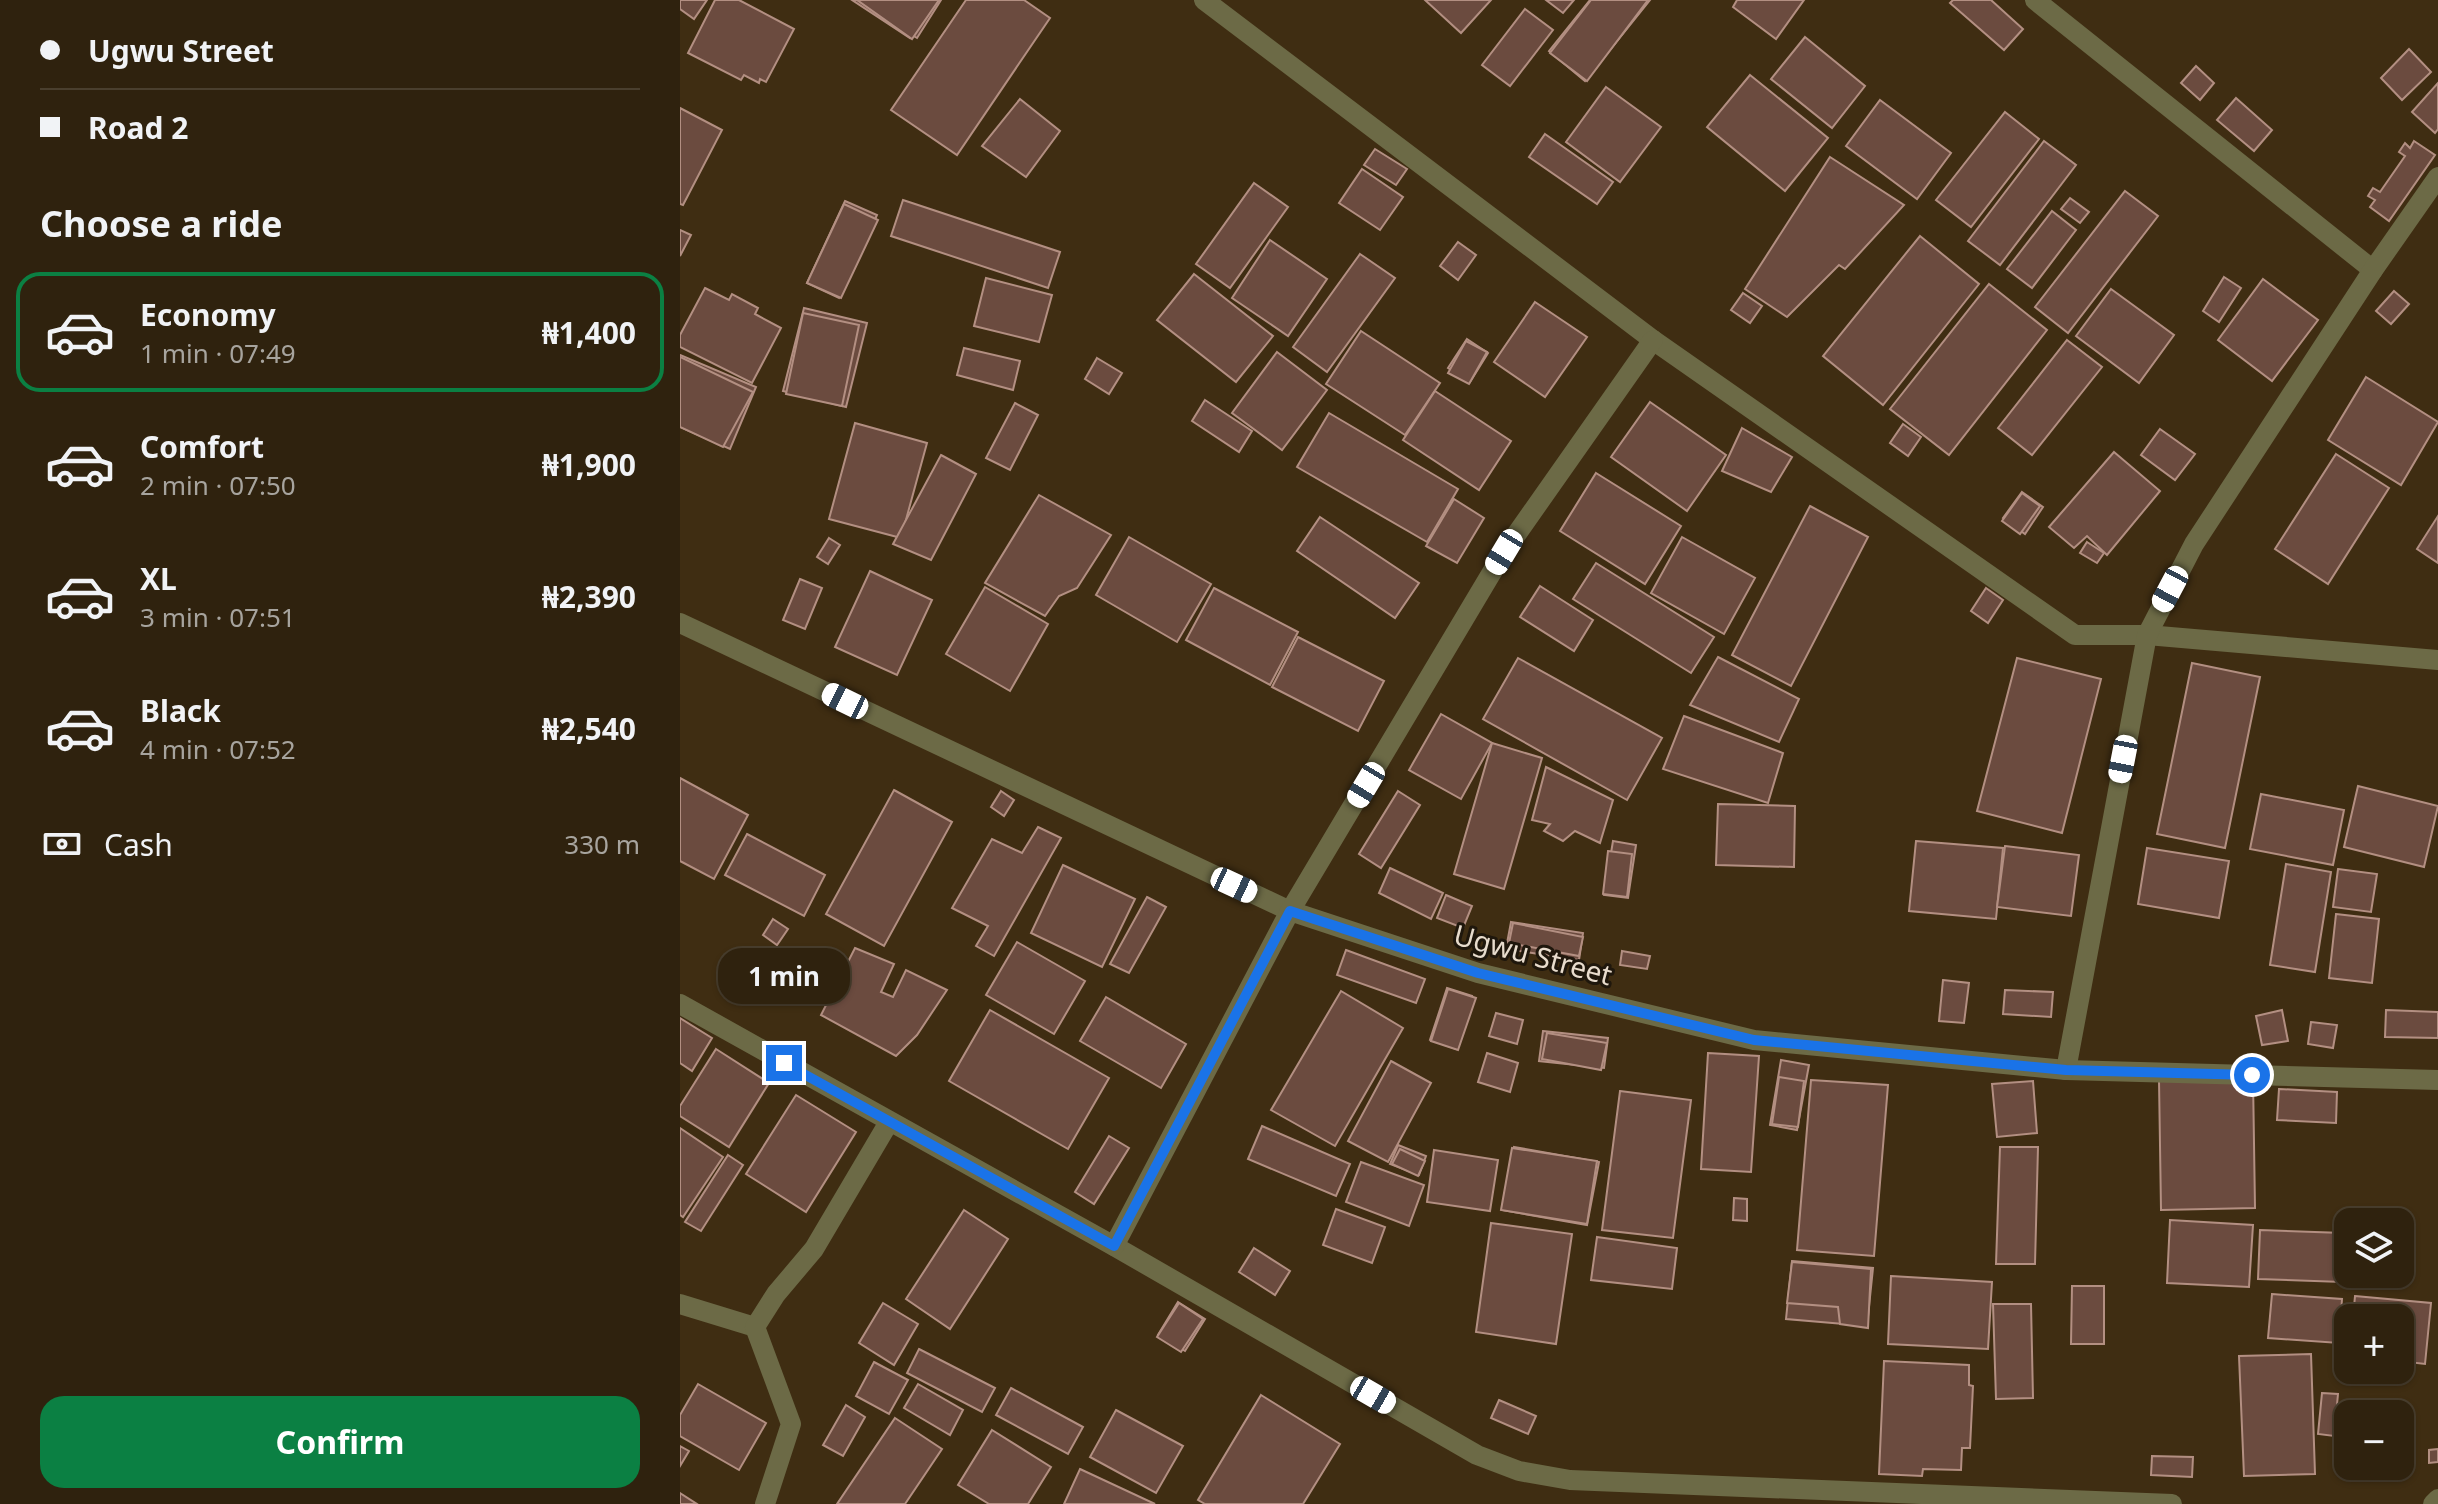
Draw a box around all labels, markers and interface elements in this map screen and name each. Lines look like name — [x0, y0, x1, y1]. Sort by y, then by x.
text: Ugwu Street — [88, 30, 274, 71]
text: Road 2 — [88, 107, 188, 148]
text: Choose a ride — [40, 199, 282, 248]
text: Economy — [140, 294, 276, 335]
icon: car — [44, 296, 116, 368]
text: ₦1,400 — [542, 312, 636, 353]
text: 1 min · 07:49 — [140, 335, 296, 371]
text: Comfort — [140, 426, 264, 467]
icon: car — [44, 428, 116, 500]
text: ₦1,900 — [542, 444, 636, 485]
text: 2 min · 07:50 — [140, 467, 296, 503]
car — [1481, 525, 1527, 579]
text: XL — [140, 558, 177, 599]
icon: car — [44, 560, 116, 632]
car — [2148, 562, 2192, 616]
text: ₦2,390 — [542, 576, 636, 617]
text: 3 min · 07:51 — [140, 599, 296, 635]
car — [818, 680, 872, 722]
text: Black — [140, 690, 221, 731]
icon: car — [44, 692, 116, 764]
text: ₦2,540 — [542, 708, 636, 749]
text: 4 min · 07:52 — [140, 731, 296, 767]
car — [2107, 733, 2139, 785]
car — [1343, 758, 1389, 812]
icon: cash — [40, 822, 84, 866]
text: Cash — [104, 824, 173, 865]
text: 330 m — [564, 826, 640, 862]
car — [1207, 864, 1261, 906]
street label: Ugwu Street — [1450, 915, 1617, 993]
callout: 1 min — [718, 947, 850, 1003]
text: 1 min — [748, 958, 820, 994]
route end — [766, 1045, 802, 1081]
route start — [2234, 1057, 2270, 1093]
map controls — [2334, 1208, 2414, 1480]
button: layers — [2334, 1208, 2414, 1288]
button: + — [2334, 1304, 2414, 1384]
car — [1346, 1373, 1400, 1417]
button: Confirm — [40, 1396, 640, 1488]
button: − — [2334, 1400, 2414, 1480]

